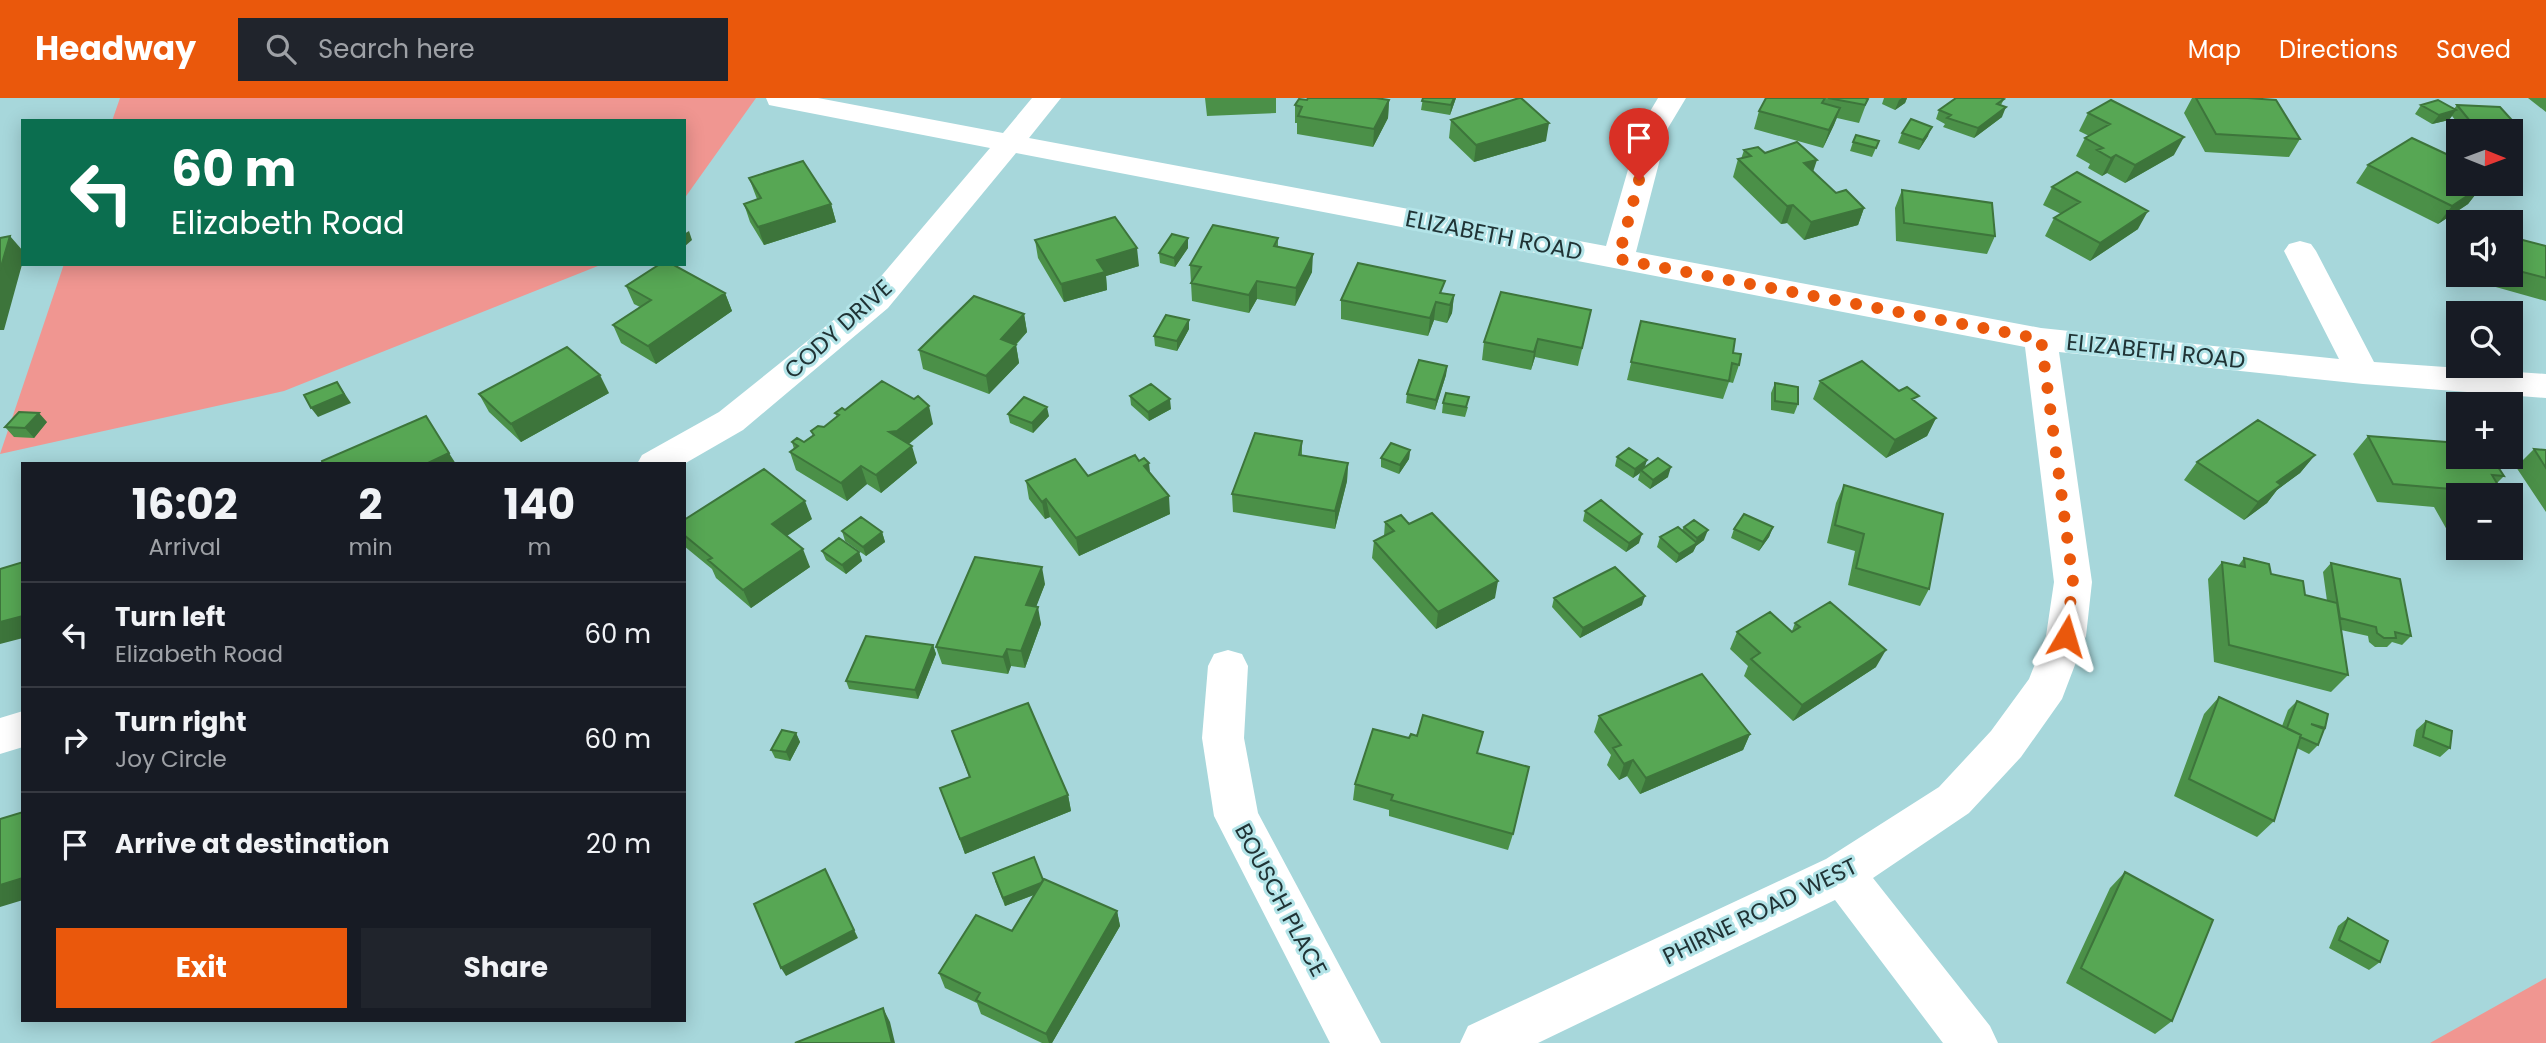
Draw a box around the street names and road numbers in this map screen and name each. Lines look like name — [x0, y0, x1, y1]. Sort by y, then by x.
street label: ELIZABETH ROAD — [1403, 202, 1585, 268]
street label: CODY DRIVE — [777, 272, 899, 386]
street label: ELIZABETH ROAD — [2065, 326, 2247, 376]
street label: BOUSCH PLACE — [1227, 818, 1335, 982]
street label: PHIRNE ROAD WEST — [1657, 850, 1863, 972]

